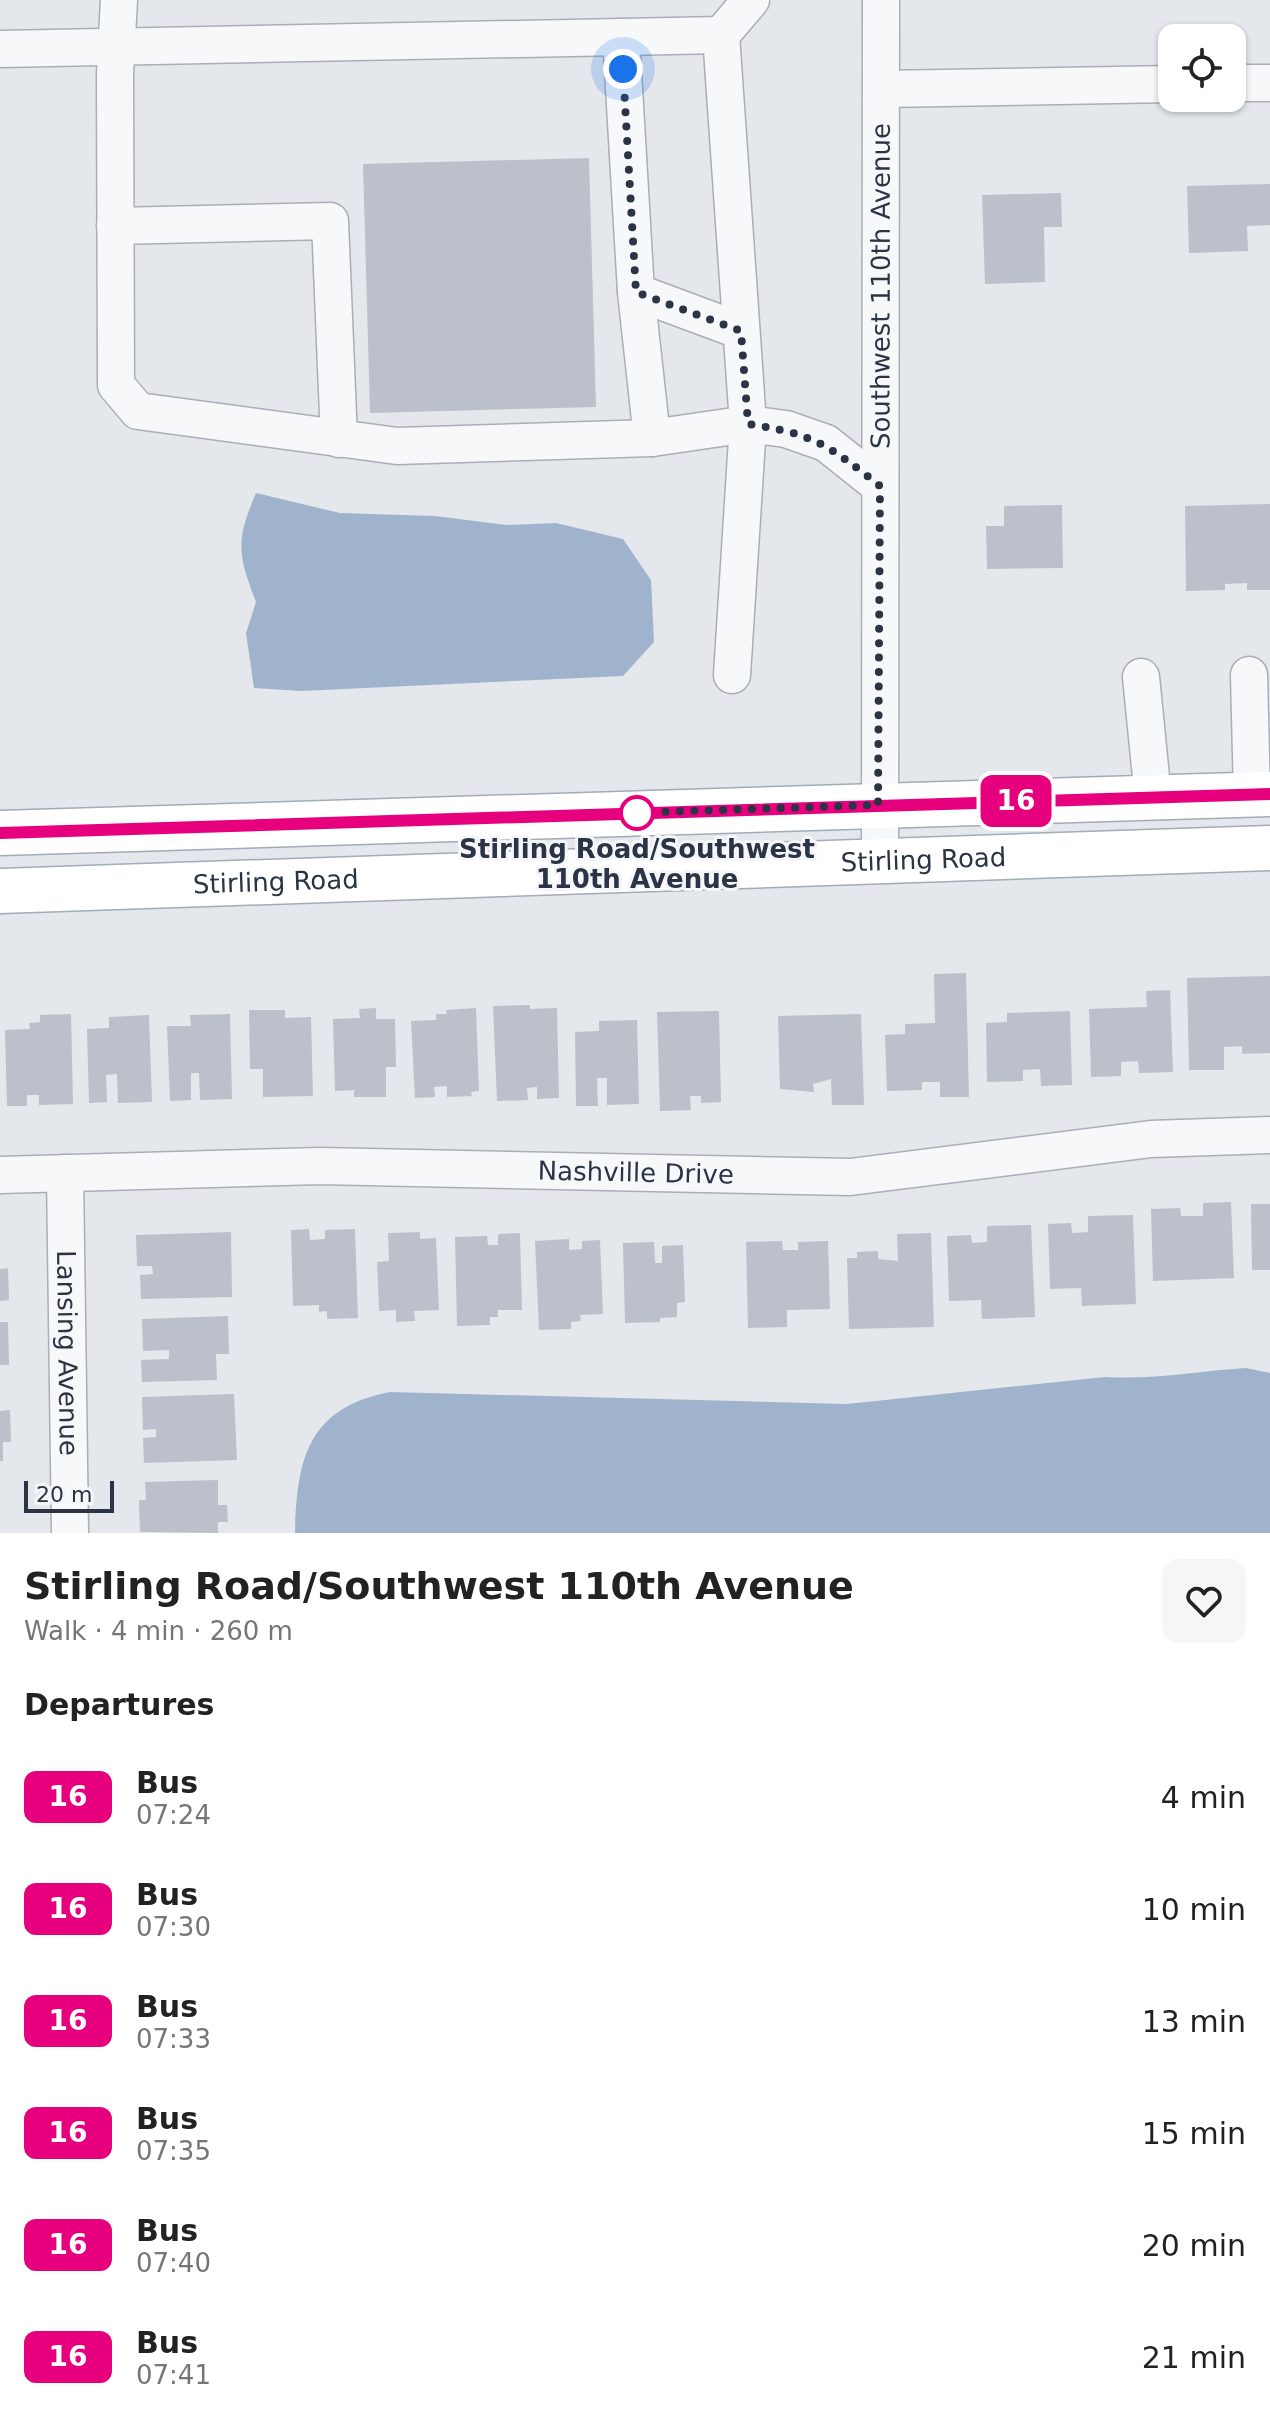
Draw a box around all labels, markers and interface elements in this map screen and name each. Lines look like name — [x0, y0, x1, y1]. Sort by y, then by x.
map controls — [1158, 24, 1246, 112]
button: locate — [1158, 24, 1246, 112]
your location — [603, 49, 643, 89]
street label: Southwest 110th Avenue — [865, 123, 896, 449]
line badge: 16 — [980, 775, 1052, 827]
text: 16 — [997, 784, 1035, 817]
marker: Stirling Road/Southwest 110th Avenue — [620, 796, 654, 830]
place label: Stirling Road/Southwest 110th Avenue — [459, 834, 815, 894]
street label: Stirling Road — [840, 842, 1007, 878]
street label: Stirling Road — [193, 864, 359, 899]
street label: Nashville Drive — [537, 1156, 734, 1190]
street label: Lansing Avenue — [51, 1250, 84, 1456]
scale bar — [24, 1477, 114, 1513]
text: 20 m — [36, 1482, 92, 1507]
button: heart — [1162, 1559, 1246, 1643]
text: Stirling Road/Southwest 110th Avenue — [24, 1564, 854, 1608]
text: Walk · 4 min · 260 m — [24, 1616, 293, 1646]
text: Departures — [24, 1687, 214, 1722]
text: Bus — [136, 1765, 198, 1800]
text: 16 — [49, 1780, 87, 1813]
text: 4 min — [1161, 1780, 1246, 1815]
text: 07:24 — [136, 1800, 211, 1830]
text: Bus — [136, 1877, 198, 1912]
text: 16 — [49, 1892, 87, 1925]
text: 10 min — [1142, 1892, 1246, 1927]
text: 07:30 — [136, 1912, 211, 1942]
text: Bus — [136, 1989, 198, 2024]
text: 16 — [49, 2004, 87, 2037]
text: 13 min — [1142, 2004, 1246, 2039]
text: 07:33 — [136, 2024, 211, 2054]
text: Bus — [136, 2101, 198, 2136]
text: 16 — [49, 2116, 87, 2149]
text: 15 min — [1142, 2116, 1246, 2151]
text: 07:35 — [136, 2136, 211, 2166]
text: Bus — [136, 2213, 198, 2248]
text: 16 — [49, 2228, 87, 2261]
text: 20 min — [1142, 2228, 1246, 2263]
text: 07:40 — [136, 2248, 211, 2278]
text: Bus — [136, 2325, 198, 2360]
text: 16 — [49, 2340, 87, 2373]
text: 21 min — [1142, 2340, 1246, 2375]
text: 07:41 — [136, 2360, 211, 2390]

